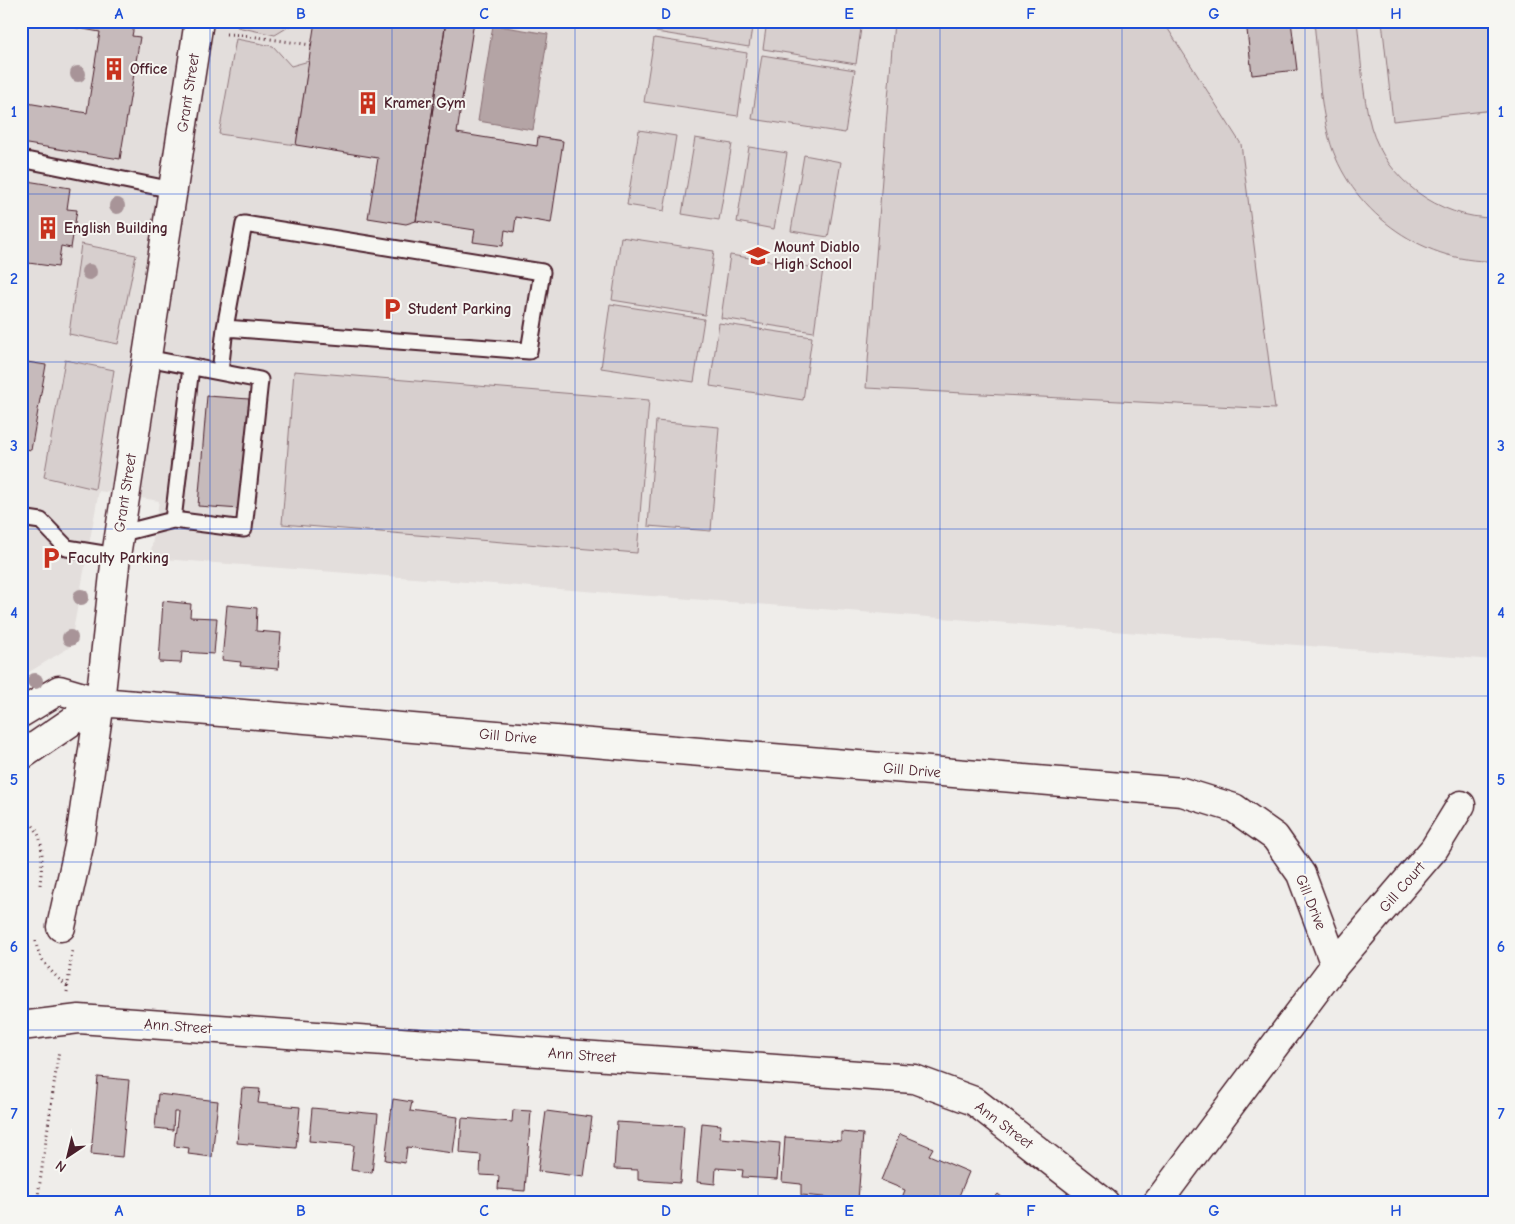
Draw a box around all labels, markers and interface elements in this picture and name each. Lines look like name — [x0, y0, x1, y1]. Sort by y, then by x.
text: A — [115, 5, 124, 23]
text: B — [296, 5, 306, 23]
text: C — [479, 5, 489, 23]
text: D — [661, 5, 671, 23]
text: E — [844, 5, 854, 23]
text: F — [1026, 5, 1036, 23]
text: G — [1208, 5, 1220, 23]
text: H — [1390, 5, 1402, 23]
street label: Grant Street — [173, 52, 203, 134]
building icon: Office — [101, 56, 127, 82]
place label: Office — [130, 60, 167, 78]
building icon: Kramer Gym — [355, 90, 381, 116]
place label: Kramer Gym — [384, 94, 466, 112]
text: 1 — [11, 103, 17, 121]
text: 1 — [1498, 103, 1504, 121]
building icon: English Building — [35, 215, 61, 241]
place label: English Building — [64, 219, 168, 237]
place label: Mount Diablo High School — [774, 238, 860, 273]
school or university icon: Mount Diablo High School — [745, 243, 771, 269]
text: 2 — [10, 270, 18, 288]
text: 2 — [1497, 270, 1505, 288]
parking icon: Student Parking — [379, 296, 405, 322]
place label: Student Parking — [408, 300, 512, 318]
text: 3 — [10, 437, 18, 455]
text: 3 — [1497, 437, 1505, 455]
street label: Grant Street — [110, 452, 140, 534]
parking icon: Faculty Parking — [38, 545, 64, 571]
place label: Faculty Parking — [68, 549, 169, 567]
text: 4 — [10, 604, 18, 622]
text: 4 — [1497, 604, 1505, 622]
street label: Gill Drive — [478, 725, 538, 748]
street label: Gill Drive — [882, 759, 942, 782]
text: 5 — [10, 771, 18, 789]
text: 5 — [1497, 771, 1505, 789]
street label: Gill Court — [1375, 858, 1429, 916]
street label: Gill Drive — [1292, 872, 1330, 933]
text: 6 — [10, 938, 18, 956]
text: 6 — [1497, 938, 1505, 956]
street label: Ann Street — [144, 1015, 213, 1037]
street label: Ann Street — [548, 1044, 617, 1066]
street label: Ann Street — [971, 1097, 1037, 1153]
text: 7 — [10, 1105, 18, 1123]
text: 7 — [1497, 1105, 1505, 1123]
north arrow — [42, 1132, 92, 1182]
text: N — [52, 1157, 69, 1176]
text: A — [115, 1202, 124, 1220]
text: B — [296, 1202, 306, 1220]
text: C — [479, 1202, 489, 1220]
text: D — [661, 1202, 671, 1220]
text: E — [844, 1202, 854, 1220]
text: F — [1026, 1202, 1036, 1220]
text: G — [1208, 1202, 1220, 1220]
text: H — [1390, 1202, 1402, 1220]

